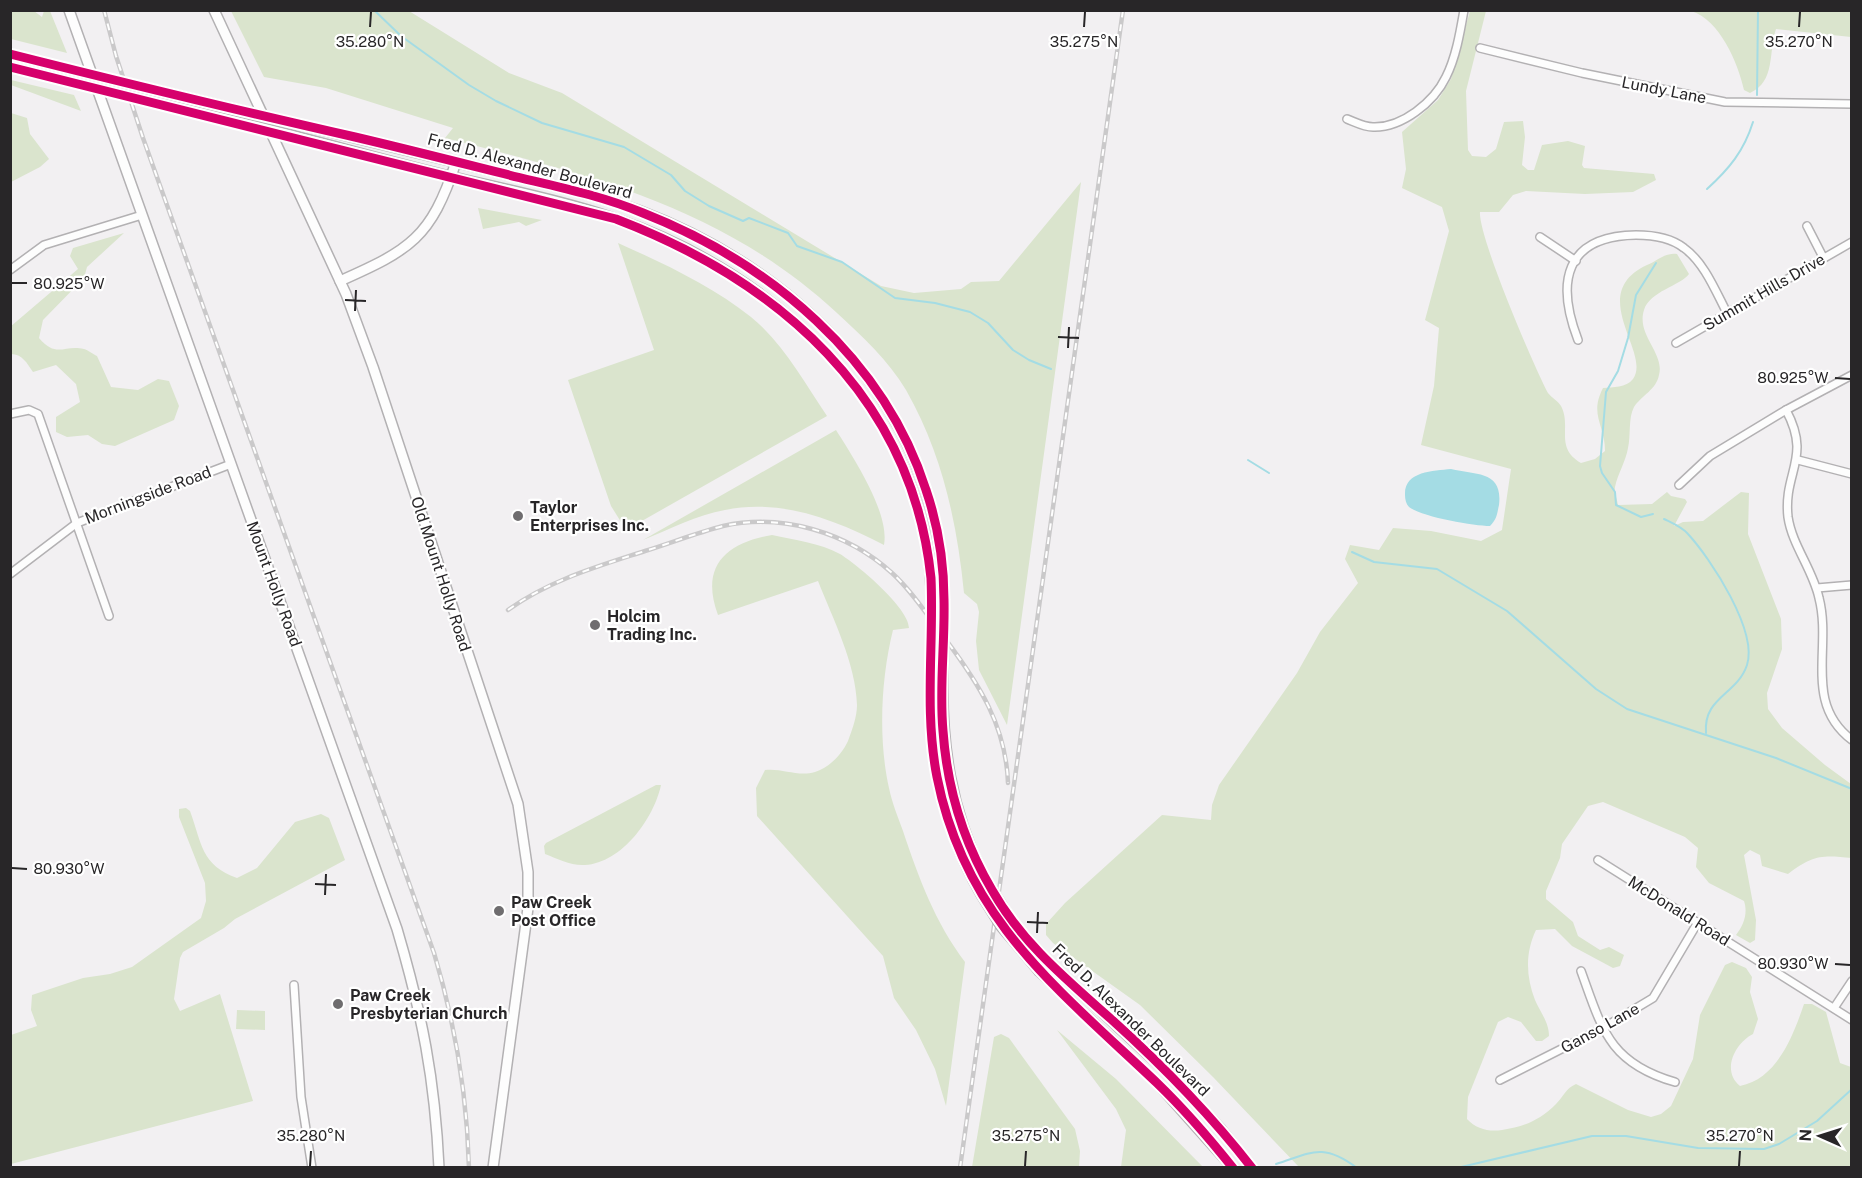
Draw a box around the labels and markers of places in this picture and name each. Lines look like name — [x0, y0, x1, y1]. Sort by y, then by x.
place label: Taylor Enterprises Inc. — [530, 498, 649, 535]
marker: Taylor Enterprises Inc. — [511, 509, 525, 523]
place label: Holcim Trading Inc. — [607, 607, 697, 644]
marker: Holcim Trading Inc. — [588, 618, 602, 632]
place label: Paw Creek Post Office — [511, 893, 596, 930]
marker: Paw Creek Post Office — [492, 904, 506, 918]
place label: Paw Creek Presbyterian Church — [350, 986, 507, 1023]
marker: Paw Creek Presbyterian Church — [331, 997, 345, 1011]

